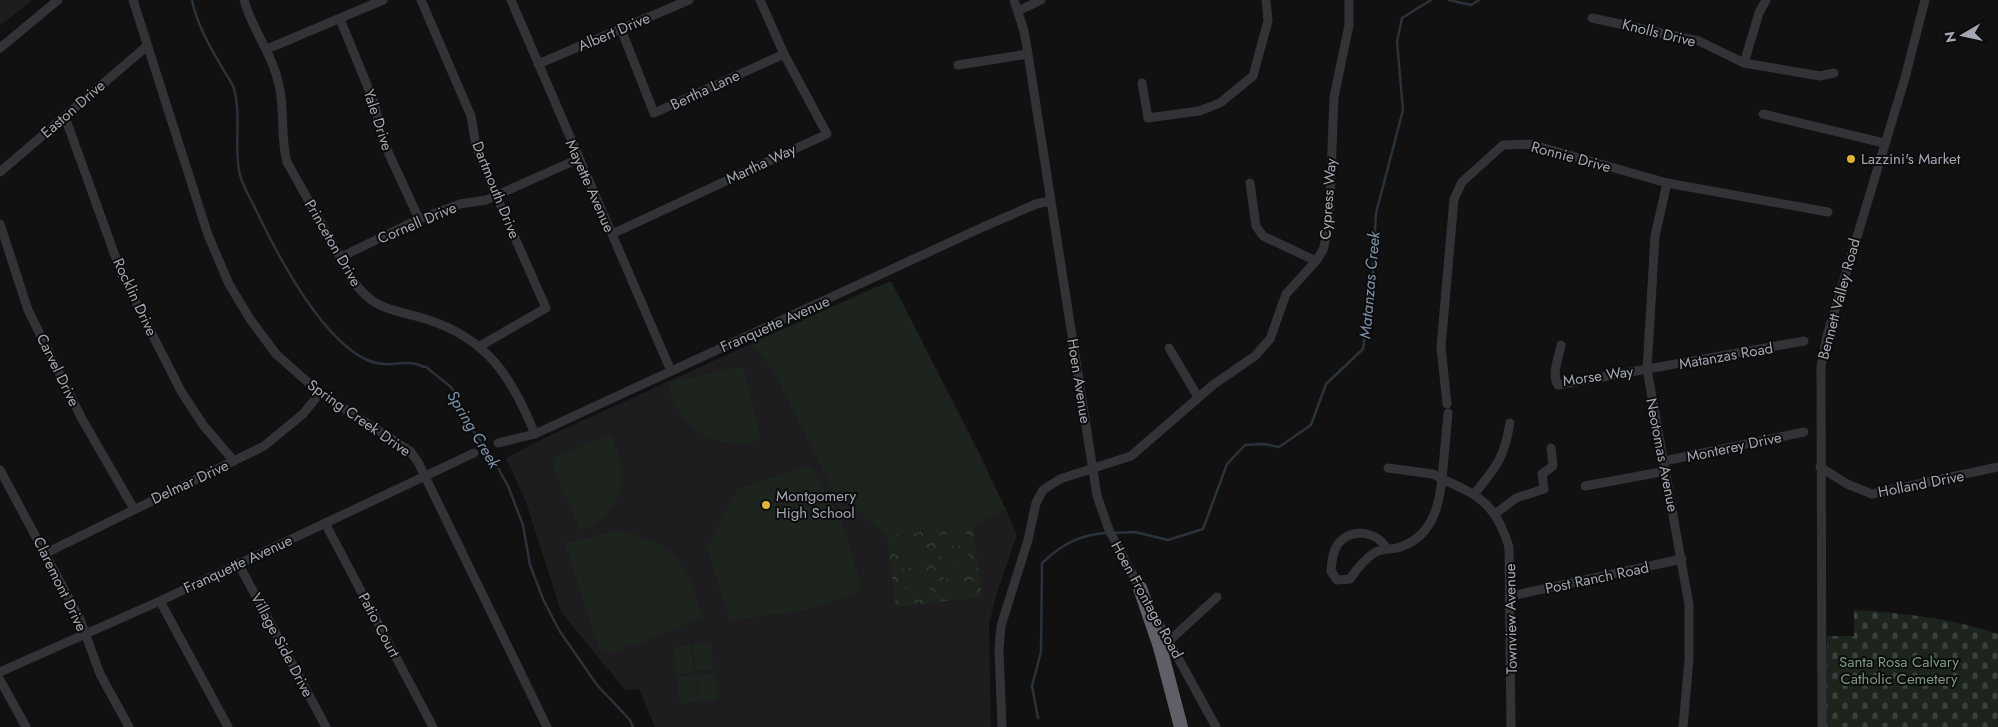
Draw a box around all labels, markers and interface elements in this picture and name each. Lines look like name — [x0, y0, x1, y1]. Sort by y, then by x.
street label: Albert Drive — [575, 7, 654, 57]
north arrow — [1938, 10, 1988, 60]
street label: Knolls Drive — [1620, 13, 1698, 53]
text: N — [1939, 30, 1961, 44]
street label: Bertha Lane — [667, 64, 743, 116]
street label: Easton Drive — [36, 75, 110, 143]
street label: Yale Drive — [358, 87, 398, 154]
street label: Mayette Avenue — [560, 136, 620, 236]
street label: Ronnie Drive — [1529, 136, 1614, 178]
street label: Dartmouth Drive — [466, 138, 526, 242]
street label: Martha Way — [722, 138, 800, 190]
place label: Lazzini's Market — [1861, 148, 1961, 170]
marker: Lazzini's Market — [1845, 153, 1857, 165]
street label: Cypress Way — [1314, 157, 1342, 241]
street label: Princeton Drive — [299, 195, 367, 291]
street label: Cornell Drive — [374, 196, 460, 250]
water label: Matanzas Creek — [1353, 229, 1386, 340]
street label: Bennett Valley Road — [1812, 236, 1866, 362]
street label: Rocklin Drive — [107, 255, 163, 340]
street label: Franquette Avenue — [717, 290, 833, 358]
street label: Carvel Drive — [31, 330, 85, 410]
street label: Hoen Avenue — [1061, 337, 1097, 425]
street label: Matanzas Road — [1677, 337, 1775, 375]
street label: Morse Way — [1561, 360, 1635, 392]
street label: Spring Creek Drive — [303, 374, 415, 462]
water label: Spring Creek — [441, 386, 506, 474]
street label: Neotomas Avenue — [1640, 396, 1684, 514]
street label: Monterey Drive — [1685, 426, 1784, 468]
street label: Delmar Drive — [148, 454, 233, 510]
street label: Holland Drive — [1876, 465, 1966, 503]
place label: Montgomery High School — [776, 485, 857, 524]
marker: Montgomery High School — [760, 499, 772, 511]
street label: Franquette Avenue — [180, 529, 296, 599]
street label: Claremont Drive — [28, 533, 93, 635]
street label: Hoen Frontage Road — [1106, 537, 1188, 663]
street label: Post Ranch Road — [1543, 556, 1651, 600]
street label: Townview Avenue — [1499, 563, 1523, 675]
street label: Village Side Drive — [245, 589, 319, 701]
street label: Patio Court — [353, 589, 405, 662]
park label: Santa Rosa Calvary Catholic Cemetery — [1839, 651, 1959, 690]

